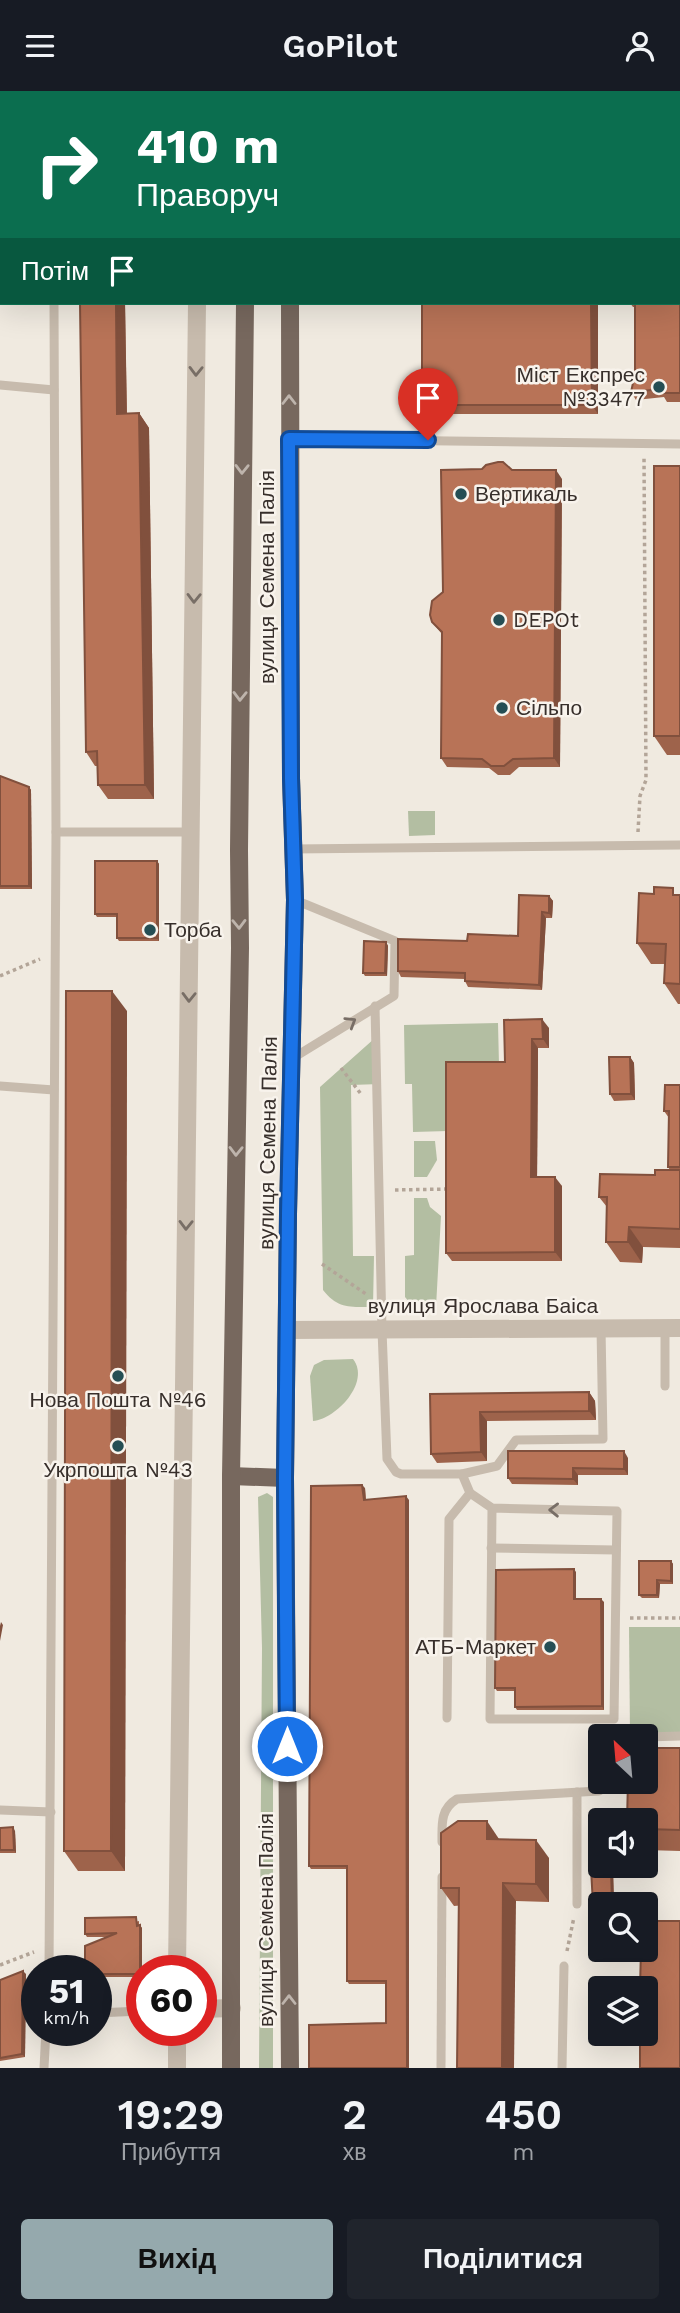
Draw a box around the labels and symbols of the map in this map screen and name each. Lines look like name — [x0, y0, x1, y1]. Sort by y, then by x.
place label: Міст Експрес №33477 — [516, 362, 645, 411]
one-way arrow — [188, 366, 204, 377]
pin — [398, 368, 458, 440]
marker: Міст Експрес №33477 — [651, 379, 667, 395]
one-way arrow — [281, 395, 297, 405]
one-way arrow — [235, 464, 250, 475]
street label: вулиця Семена Палія — [254, 470, 279, 684]
place label: Вертикаль — [475, 481, 578, 506]
marker: Вертикаль — [453, 486, 469, 502]
one-way arrow — [186, 594, 202, 604]
place label: DEPOt — [513, 607, 579, 632]
marker: DEPOt — [491, 612, 507, 628]
one-way arrow — [232, 692, 248, 702]
place label: Сільпо — [516, 695, 582, 720]
marker: Сільпо — [494, 700, 510, 716]
place label: Торба — [164, 917, 222, 942]
one-way arrow — [232, 919, 247, 930]
marker: Торба — [142, 922, 158, 938]
one-way arrow — [182, 992, 197, 1003]
one-way arrow — [343, 1017, 356, 1030]
street label: вулиця Семена Палія — [253, 1036, 282, 1250]
one-way arrow — [229, 1146, 244, 1157]
one-way arrow — [179, 1220, 194, 1231]
street label: вулиця Ярослава Баіса — [368, 1293, 598, 1318]
marker: Нова Пошта №46 — [110, 1368, 126, 1384]
place label: Нова Пошта №46 — [29, 1387, 207, 1412]
marker: Укрпошта №43 — [110, 1438, 126, 1454]
place label: Укрпошта №43 — [43, 1457, 193, 1482]
one-way arrow — [549, 1502, 560, 1517]
place label: АТБ-Маркет — [415, 1634, 536, 1659]
marker: АТБ-Маркет — [542, 1639, 558, 1655]
position arrow — [250, 1709, 324, 1783]
north arrow — [588, 1724, 658, 1794]
street label: вулиця Семена Палія — [253, 1813, 278, 2027]
speed limit sign: 60 — [126, 1955, 217, 2046]
one-way arrow — [281, 1994, 297, 2005]

